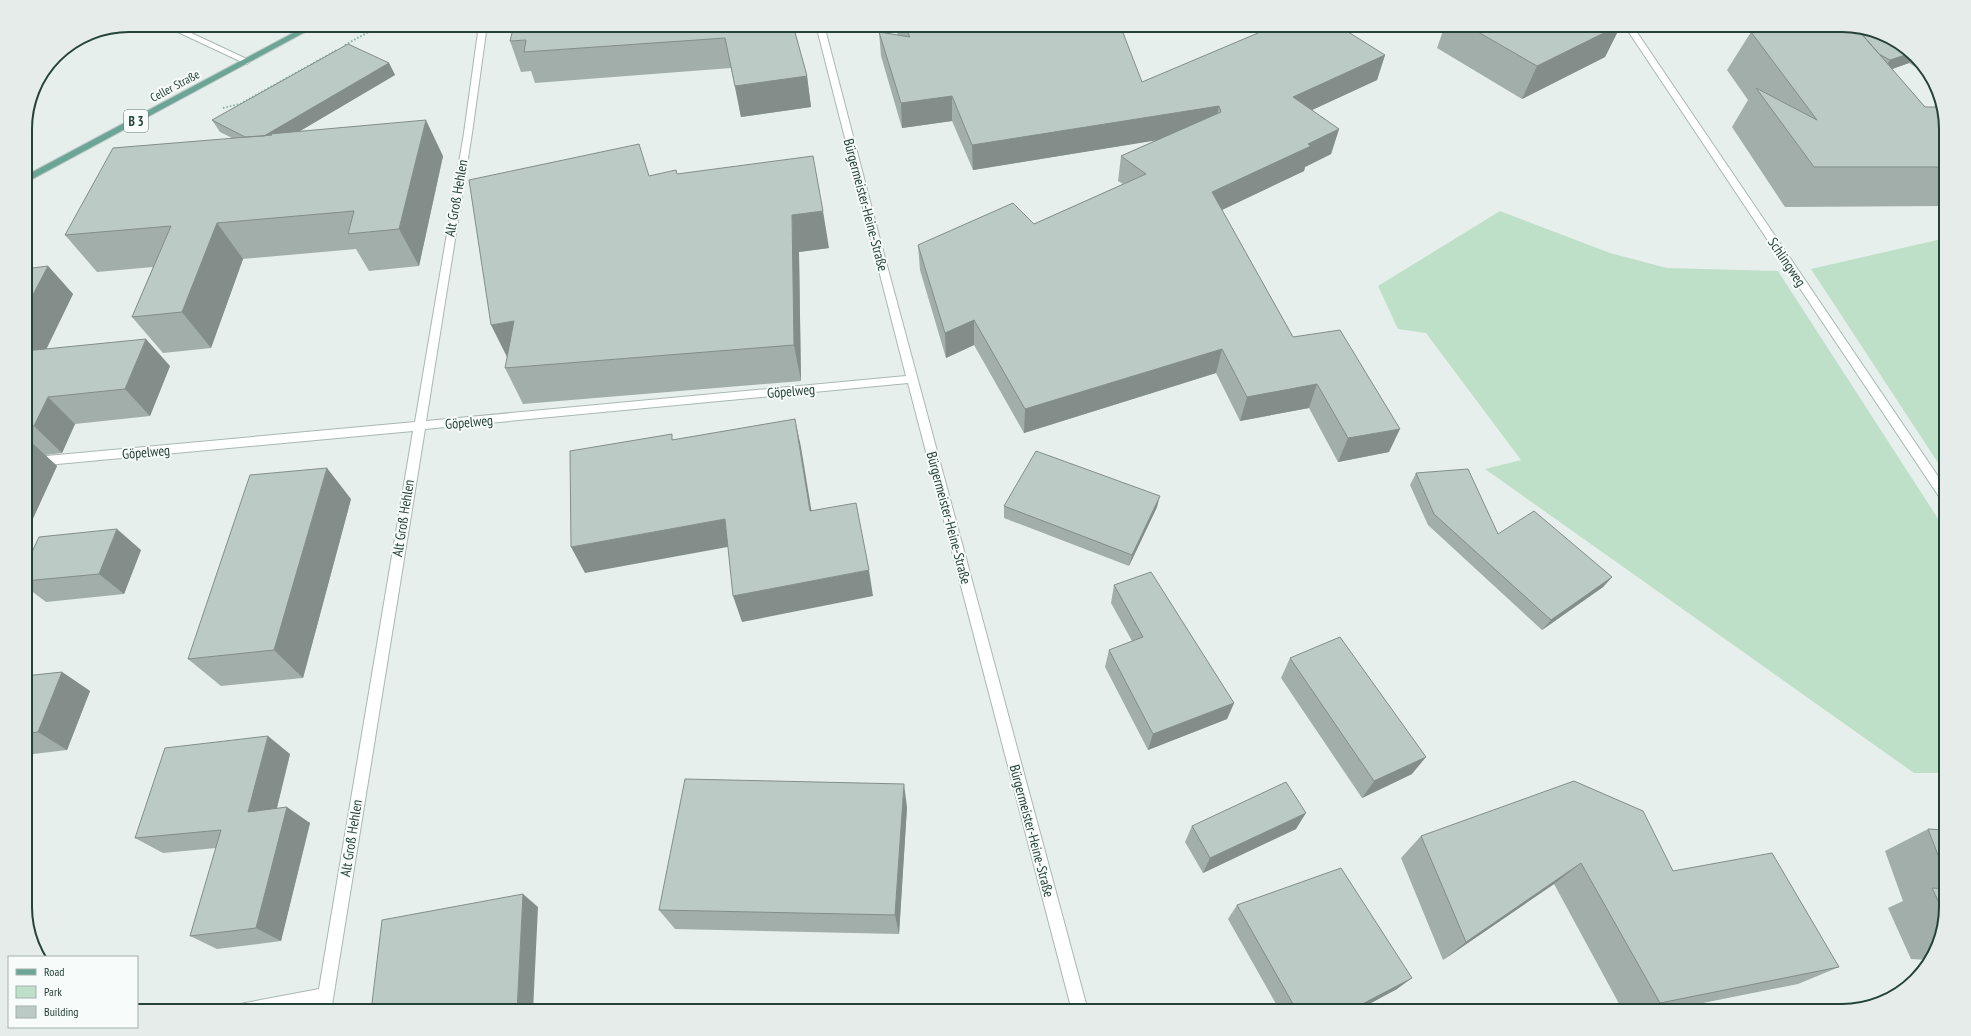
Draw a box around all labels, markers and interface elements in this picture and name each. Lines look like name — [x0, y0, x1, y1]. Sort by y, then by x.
street label: Celler Straße — [147, 66, 202, 105]
road number: B 3 — [124, 110, 148, 132]
street label: Bürgermeister-Heine-Straße — [840, 137, 892, 273]
street label: Alt Groß Hehlen — [440, 158, 472, 238]
street label: Schlingweg — [1764, 234, 1810, 290]
street label: Göpelweg — [766, 380, 816, 402]
street label: Göpelweg — [444, 411, 494, 433]
street label: Göpelweg — [121, 441, 171, 463]
street label: Bürgermeister-Heine-Straße — [923, 450, 975, 586]
street label: Alt Groß Hehlen — [388, 478, 418, 558]
street label: Bürgermeister-Heine-Straße — [1006, 763, 1058, 899]
street label: Alt Groß Hehlen — [336, 798, 366, 878]
legend — [8, 956, 138, 1028]
text: Road — [44, 964, 64, 979]
text: Park — [44, 984, 62, 999]
text: Building — [44, 1004, 79, 1019]

